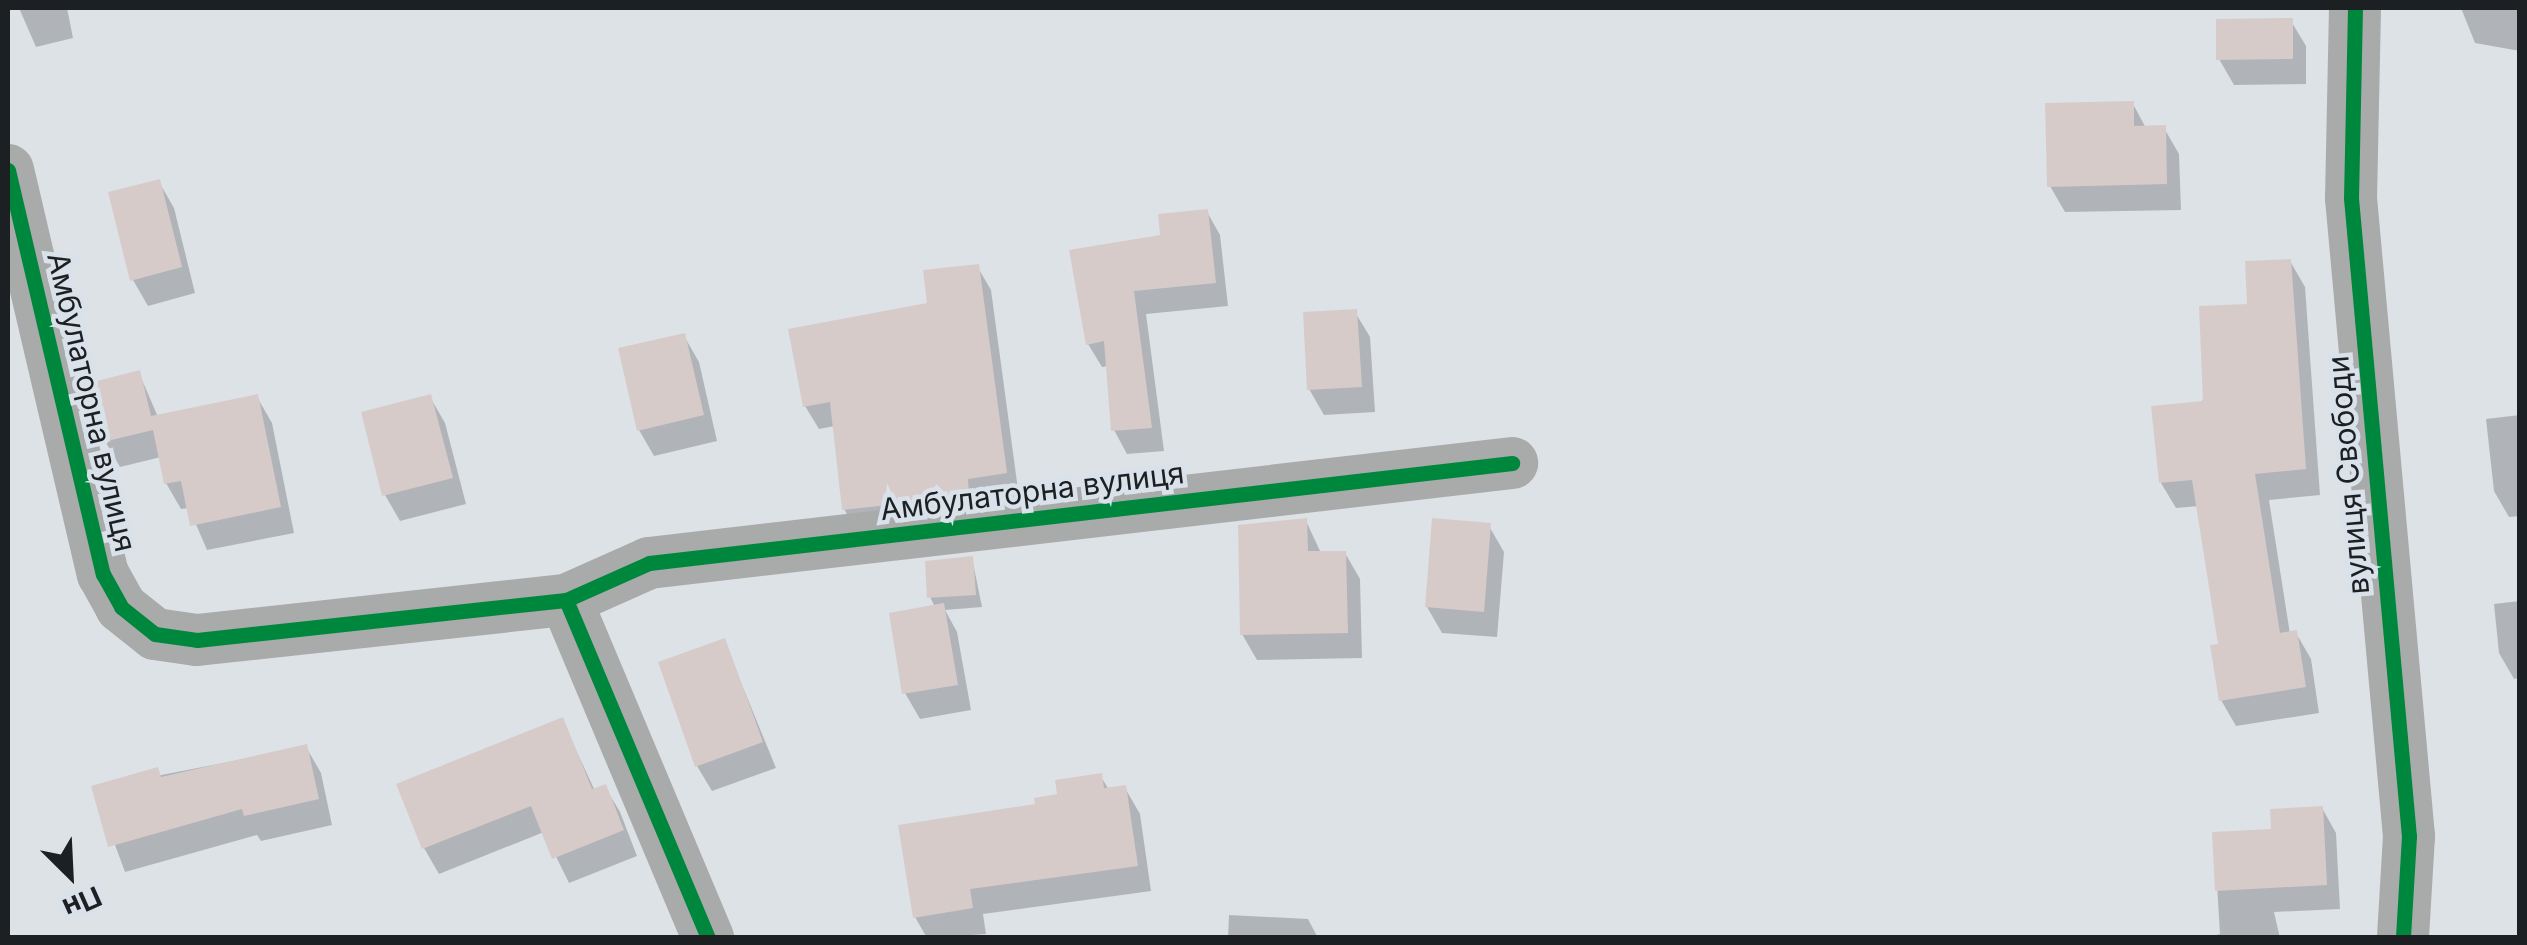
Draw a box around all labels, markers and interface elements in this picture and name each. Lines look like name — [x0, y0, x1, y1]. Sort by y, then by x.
street label: Амбулаторна вулиця — [40, 249, 144, 555]
street label: вулиця Свободи — [2320, 354, 2376, 596]
street label: Амбулаторна вулиця — [878, 454, 1186, 528]
north arrow — [20, 825, 120, 925]
text: Пн — [58, 879, 107, 926]

